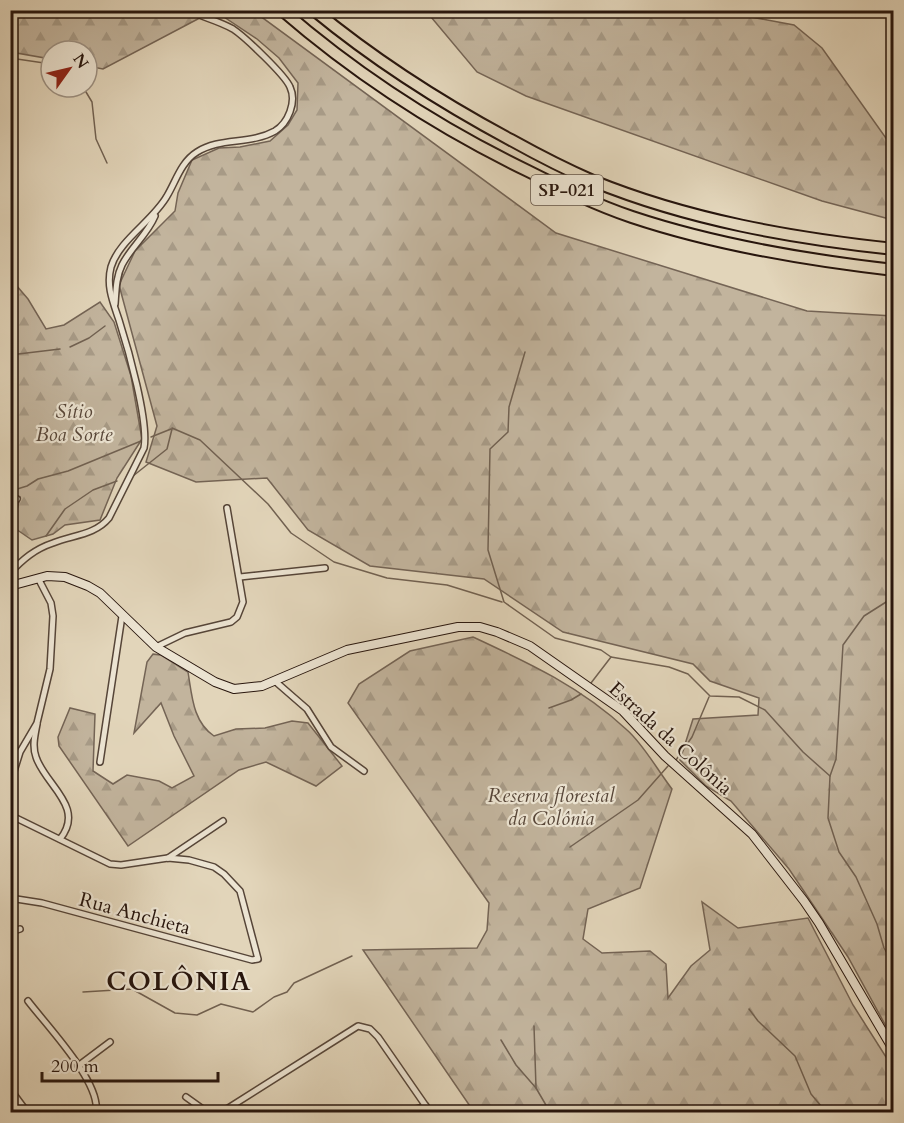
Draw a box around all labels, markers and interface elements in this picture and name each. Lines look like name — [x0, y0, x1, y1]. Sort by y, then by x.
north arrow — [39, 39, 99, 99]
text: N — [68, 49, 94, 73]
road number: SP-021 — [531, 175, 603, 205]
park label: Sítio Boa Sorte — [36, 398, 113, 448]
street label: Estrada da Colônia — [603, 675, 739, 802]
park label: Reserva florestal da Colônia — [488, 782, 615, 832]
street label: Rua Anchieta — [76, 886, 194, 941]
district label: COLÔNIA — [106, 964, 252, 999]
scale bar — [42, 1045, 218, 1083]
text: 200 m — [51, 1054, 99, 1079]

